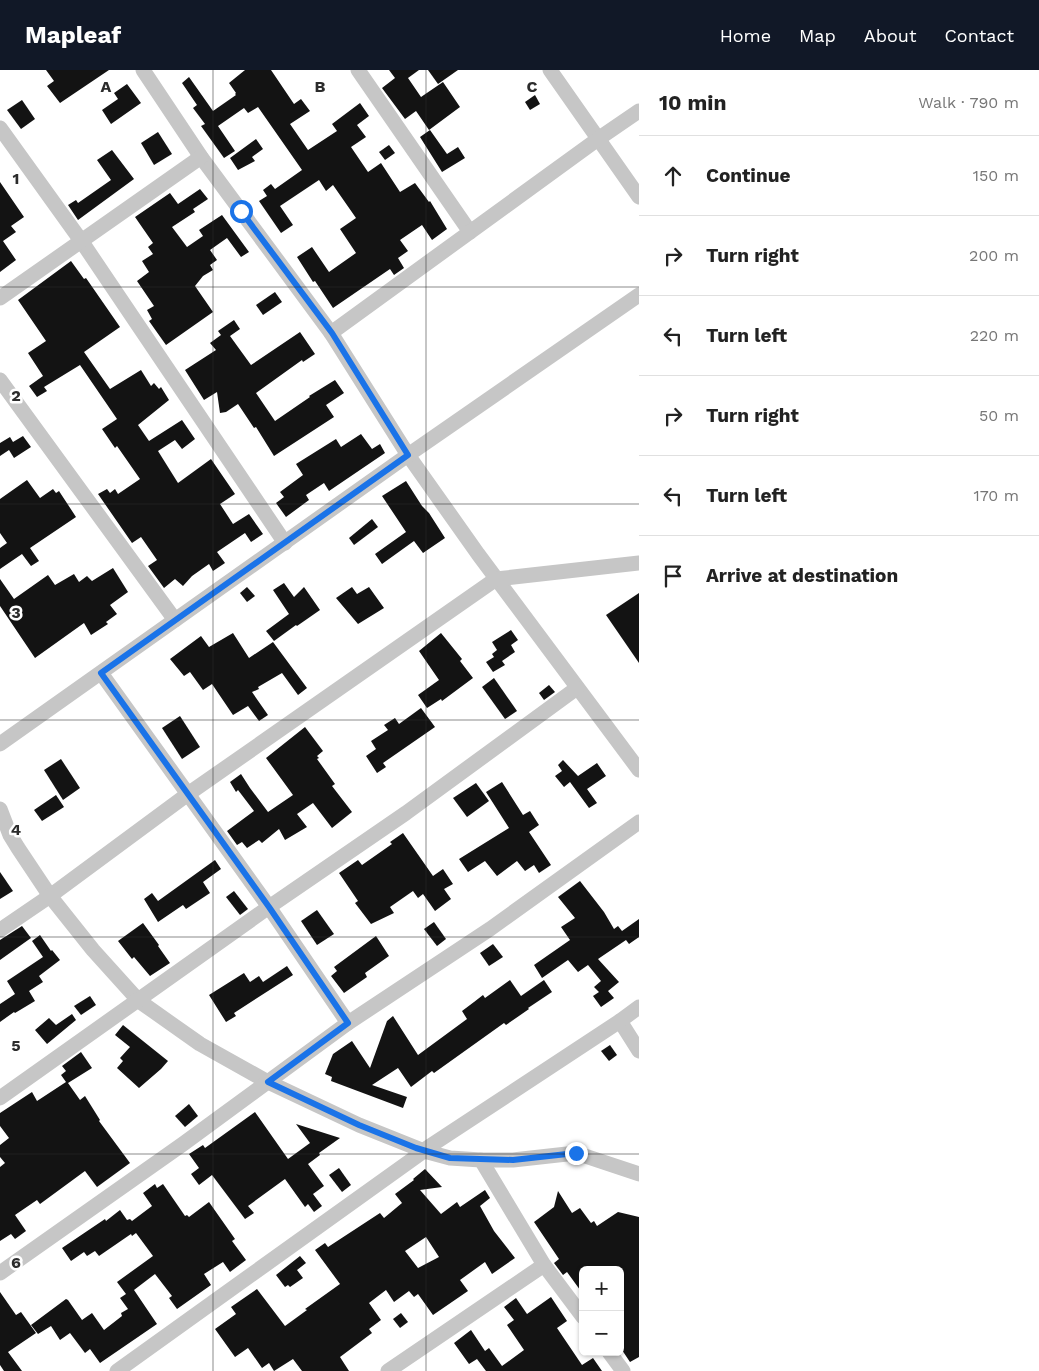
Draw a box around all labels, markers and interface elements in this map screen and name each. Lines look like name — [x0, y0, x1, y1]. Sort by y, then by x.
text: Mapleaf — [25, 21, 121, 49]
text: Home — [720, 25, 771, 46]
text: Map — [799, 25, 836, 46]
text: About — [864, 25, 916, 46]
text: Contact — [944, 25, 1014, 46]
text: A — [101, 77, 112, 96]
text: B — [315, 77, 326, 96]
text: C — [527, 77, 538, 96]
text: 10 min — [659, 90, 726, 115]
text: Walk · 790 m — [918, 93, 1019, 112]
icon: ahead — [659, 162, 687, 190]
text: Continue — [706, 164, 790, 187]
text: 150 m — [973, 166, 1019, 185]
text: 1 — [13, 169, 19, 188]
route start — [230, 200, 253, 223]
icon: right — [659, 242, 687, 270]
text: Turn right — [706, 244, 799, 267]
text: 200 m — [969, 246, 1019, 265]
icon: left — [659, 322, 687, 350]
text: Turn left — [706, 324, 787, 347]
text: 220 m — [970, 326, 1019, 345]
text: 2 — [11, 386, 21, 405]
icon: right — [659, 402, 687, 430]
text: Turn right — [706, 404, 799, 427]
text: 50 m — [979, 406, 1019, 425]
icon: left — [659, 482, 687, 510]
text: Turn left — [706, 484, 787, 507]
text: 170 m — [973, 486, 1019, 505]
icon: arrive — [659, 562, 687, 590]
text: Arrive at destination — [706, 564, 898, 587]
text: 3 — [11, 603, 21, 622]
text: 4 — [11, 820, 21, 839]
text: 5 — [11, 1036, 21, 1055]
route end — [565, 1142, 588, 1165]
text: 6 — [11, 1253, 21, 1272]
map controls — [579, 1266, 624, 1356]
button: + — [579, 1266, 624, 1311]
button: − — [579, 1311, 624, 1356]

